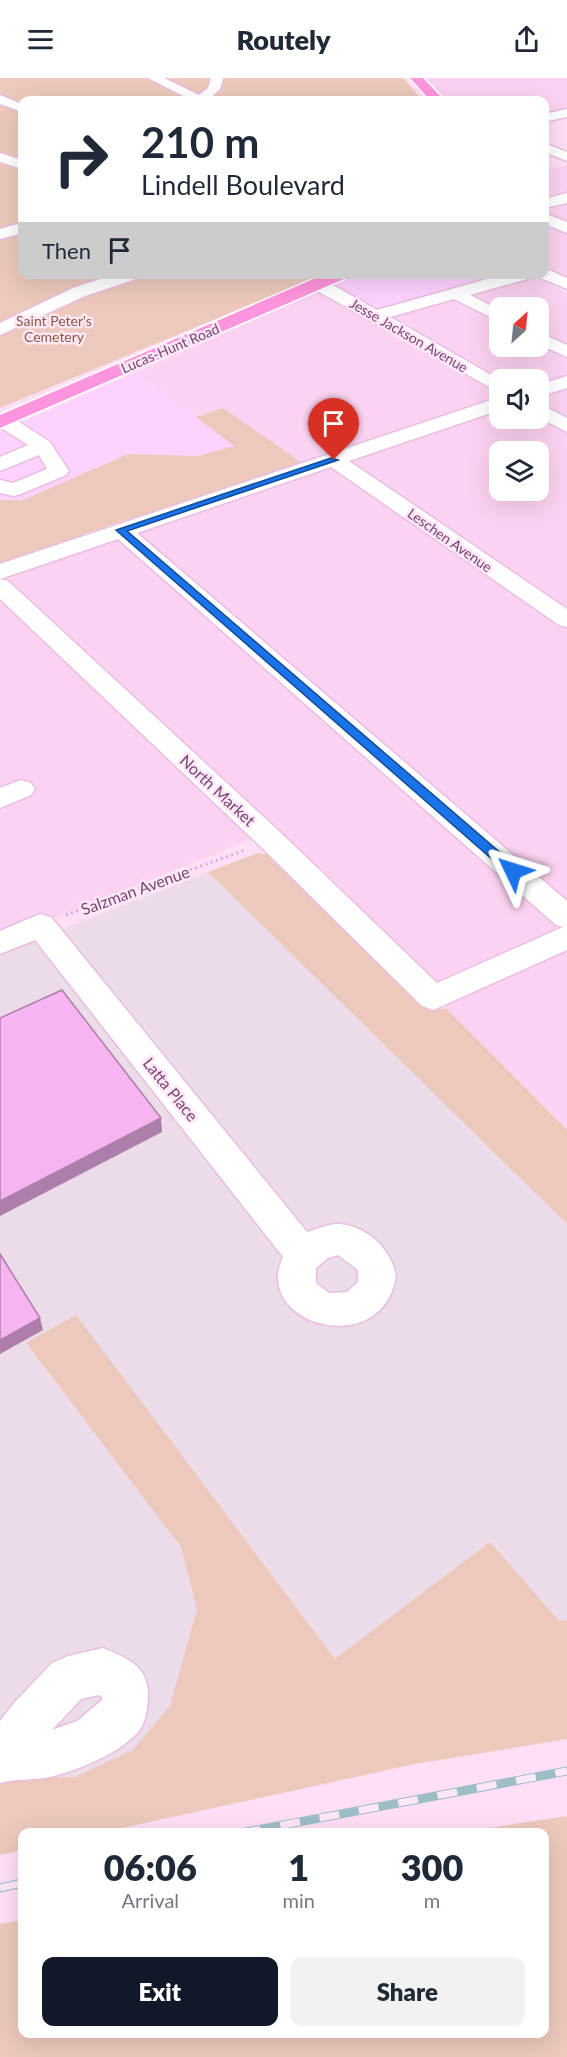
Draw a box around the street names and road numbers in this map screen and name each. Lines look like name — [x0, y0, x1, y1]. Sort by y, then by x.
street label: Jesse Jackson Avenue — [347, 294, 471, 376]
street label: Lucas-Hunt Road — [118, 320, 222, 376]
street label: Leschen Avenue — [404, 505, 496, 575]
street label: North Market — [176, 750, 260, 830]
street label: Salzman Avenue — [78, 862, 192, 918]
street label: Latta Place — [140, 1053, 202, 1125]

